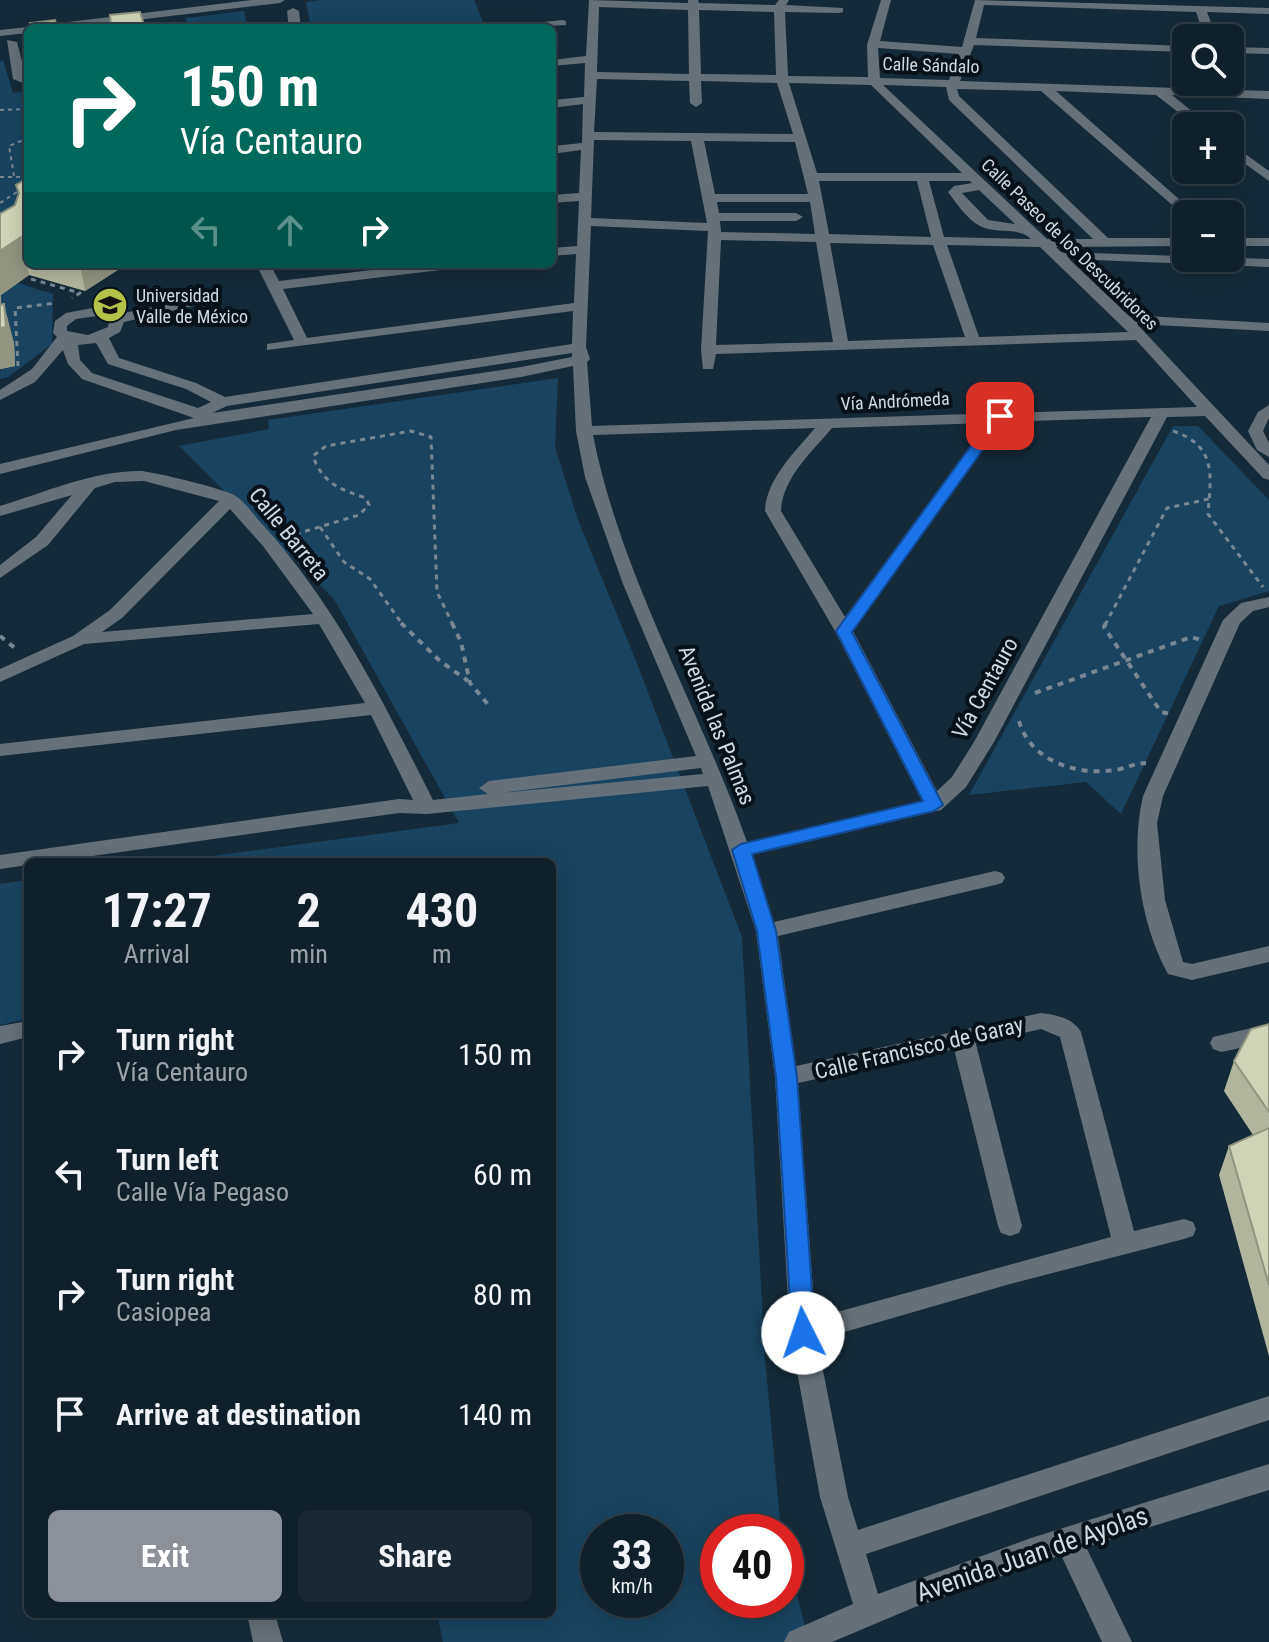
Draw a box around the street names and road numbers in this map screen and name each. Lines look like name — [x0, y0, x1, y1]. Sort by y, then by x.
street label: Calle Sándalo — [882, 53, 980, 77]
street label: Calle Paseo de los Descubridores — [977, 154, 1163, 334]
street label: Vía Andrómeda — [840, 388, 950, 414]
street label: Calle Barreta — [244, 483, 334, 585]
street label: Vía Centauro — [947, 633, 1023, 743]
street label: Avenida las Palmas — [674, 642, 760, 808]
street label: Calle Francisco de Garay — [812, 1012, 1026, 1084]
street label: Avenida Juan de Ayolas — [912, 1500, 1152, 1608]

